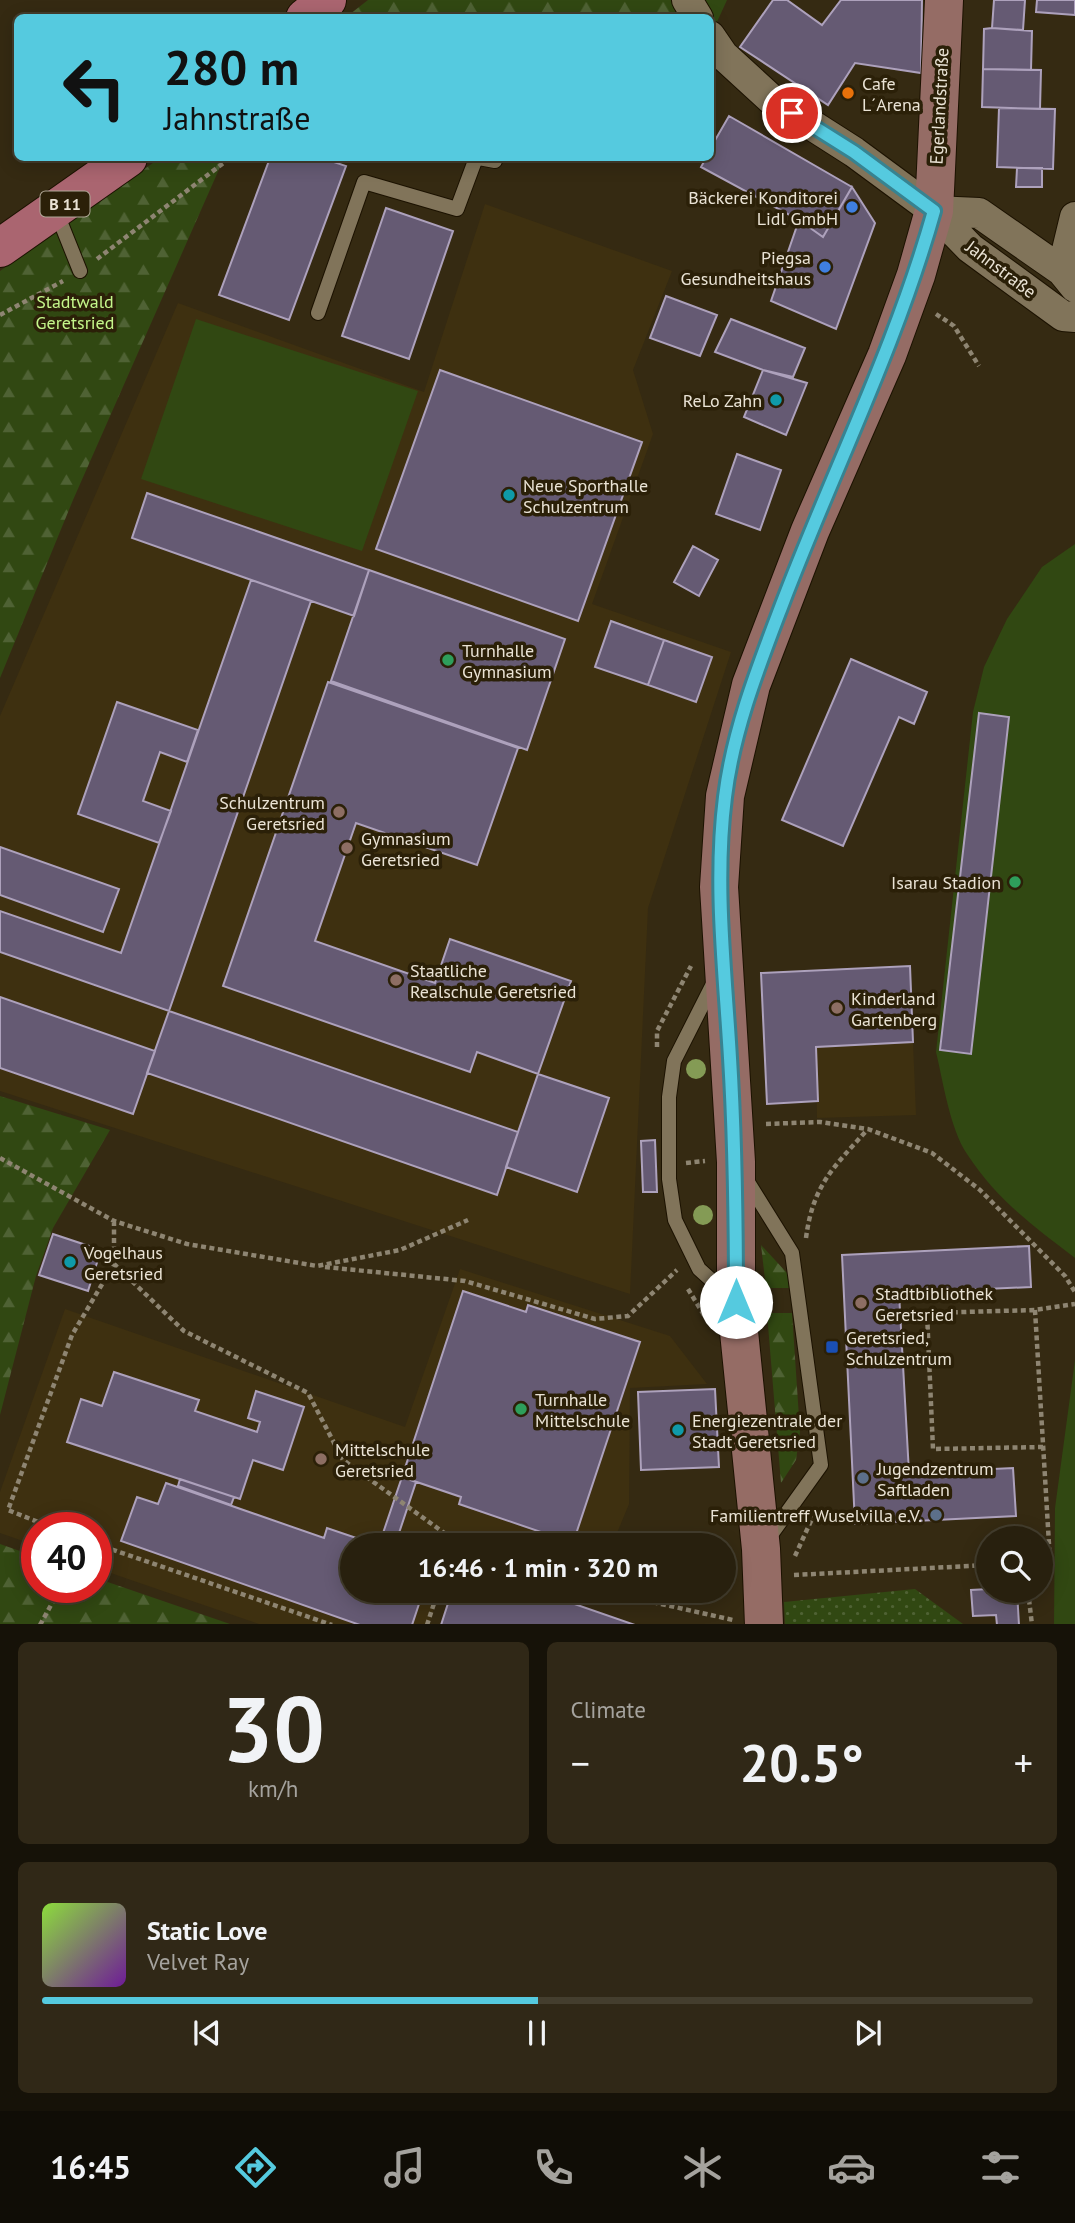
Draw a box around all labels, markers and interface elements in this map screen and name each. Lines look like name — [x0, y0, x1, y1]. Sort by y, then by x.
text: 280 m — [164, 35, 299, 99]
icon: left — [49, 42, 140, 133]
street label: Egerlandstraße — [924, 47, 954, 165]
place label: Cafe L´Arena — [862, 72, 921, 116]
pin — [762, 83, 822, 143]
marker: Cafe L´Arena — [840, 85, 856, 101]
icon: arrive — [773, 94, 811, 132]
text: Jahnstraße — [164, 97, 310, 139]
place label: Bäckerei Konditorei Lidl GmbH — [688, 186, 838, 230]
road number: B 11 — [41, 192, 90, 216]
marker: Bäckerei Konditorei Lidl GmbH — [844, 199, 860, 215]
street label: Jahnstraße — [960, 234, 1041, 303]
place label: Piegsa Gesundheitshaus — [680, 246, 811, 290]
marker: Piegsa Gesundheitshaus — [817, 259, 833, 275]
park label: Stadtwald Geretsried — [36, 290, 114, 334]
place label: ReLo Zahn — [683, 389, 762, 412]
marker: ReLo Zahn — [768, 392, 784, 408]
place label: Neue Sporthalle Schulzentrum — [523, 474, 648, 518]
marker: Neue Sporthalle Schulzentrum — [501, 487, 517, 503]
place label: Turnhalle Gymnasium — [462, 639, 552, 683]
marker: Turnhalle Gymnasium — [440, 652, 456, 668]
place label: Schulzentrum Geretsried — [219, 791, 325, 835]
marker: Schulzentrum Geretsried — [331, 804, 347, 820]
place label: Gymnasium Geretsried — [361, 827, 451, 871]
marker: Gymnasium Geretsried — [339, 840, 355, 856]
place label: Isarau Stadion — [891, 871, 1001, 894]
marker: Isarau Stadion — [1007, 874, 1023, 890]
place label: Staatliche Realschule Geretsried — [410, 959, 577, 1003]
marker: Staatliche Realschule Geretsried — [388, 972, 404, 988]
place label: Kinderland Gartenberg — [851, 987, 937, 1031]
marker: Kinderland Gartenberg — [829, 1000, 845, 1016]
place label: Vogelhaus Geretsried — [83, 1241, 163, 1285]
marker: Vogelhaus Geretsried — [62, 1254, 78, 1270]
position arrow — [699, 1265, 773, 1339]
place label: Stadtbibliothek Geretsried — [875, 1282, 993, 1326]
marker: Stadtbibliothek Geretsried — [853, 1295, 869, 1311]
place label: Geretsried, Schulzentrum — [846, 1326, 952, 1370]
marker: Geretsried, Schulzentrum — [824, 1339, 840, 1355]
place label: Turnhalle Mittelschule — [535, 1388, 630, 1432]
marker: Turnhalle Mittelschule — [513, 1401, 529, 1417]
place label: Energiezentrale der Stadt Geretsried — [692, 1409, 842, 1453]
marker: Energiezentrale der Stadt Geretsried — [670, 1422, 686, 1438]
place label: Mittelschule Geretsried — [335, 1438, 430, 1482]
marker: Mittelschule Geretsried — [313, 1451, 329, 1467]
place label: Jugendzentrum Saftladen — [876, 1457, 994, 1501]
marker: Jugendzentrum Saftladen — [855, 1470, 871, 1486]
place label: Familientreff Wuselvilla e.V. — [710, 1504, 922, 1527]
marker: Familientreff Wuselvilla e.V. — [928, 1507, 944, 1523]
speed limit sign: 40 — [21, 1512, 112, 1603]
map controls — [976, 1526, 1053, 1603]
button: search — [976, 1526, 1053, 1603]
text: 16:46 · 1 min · 320 m — [418, 1551, 658, 1584]
text: 30 — [222, 1669, 325, 1787]
text: Climate — [571, 1695, 646, 1724]
text: 20.5° — [740, 1729, 864, 1796]
text: − — [571, 1738, 590, 1787]
text: + — [1014, 1738, 1033, 1787]
text: km/h — [248, 1774, 298, 1803]
text: Static Love — [147, 1914, 268, 1947]
text: Velvet Ray — [147, 1947, 249, 1976]
icon: previous — [188, 2014, 226, 2052]
icon: pause — [518, 2014, 556, 2052]
icon: next — [849, 2014, 887, 2052]
icon: directions — [231, 2143, 280, 2192]
icon: music — [380, 2143, 429, 2192]
icon: phone — [529, 2143, 578, 2192]
icon: climate — [678, 2143, 727, 2192]
icon: car — [827, 2143, 876, 2192]
icon: filters — [976, 2143, 1025, 2192]
text: 16:45 — [50, 2146, 131, 2188]

